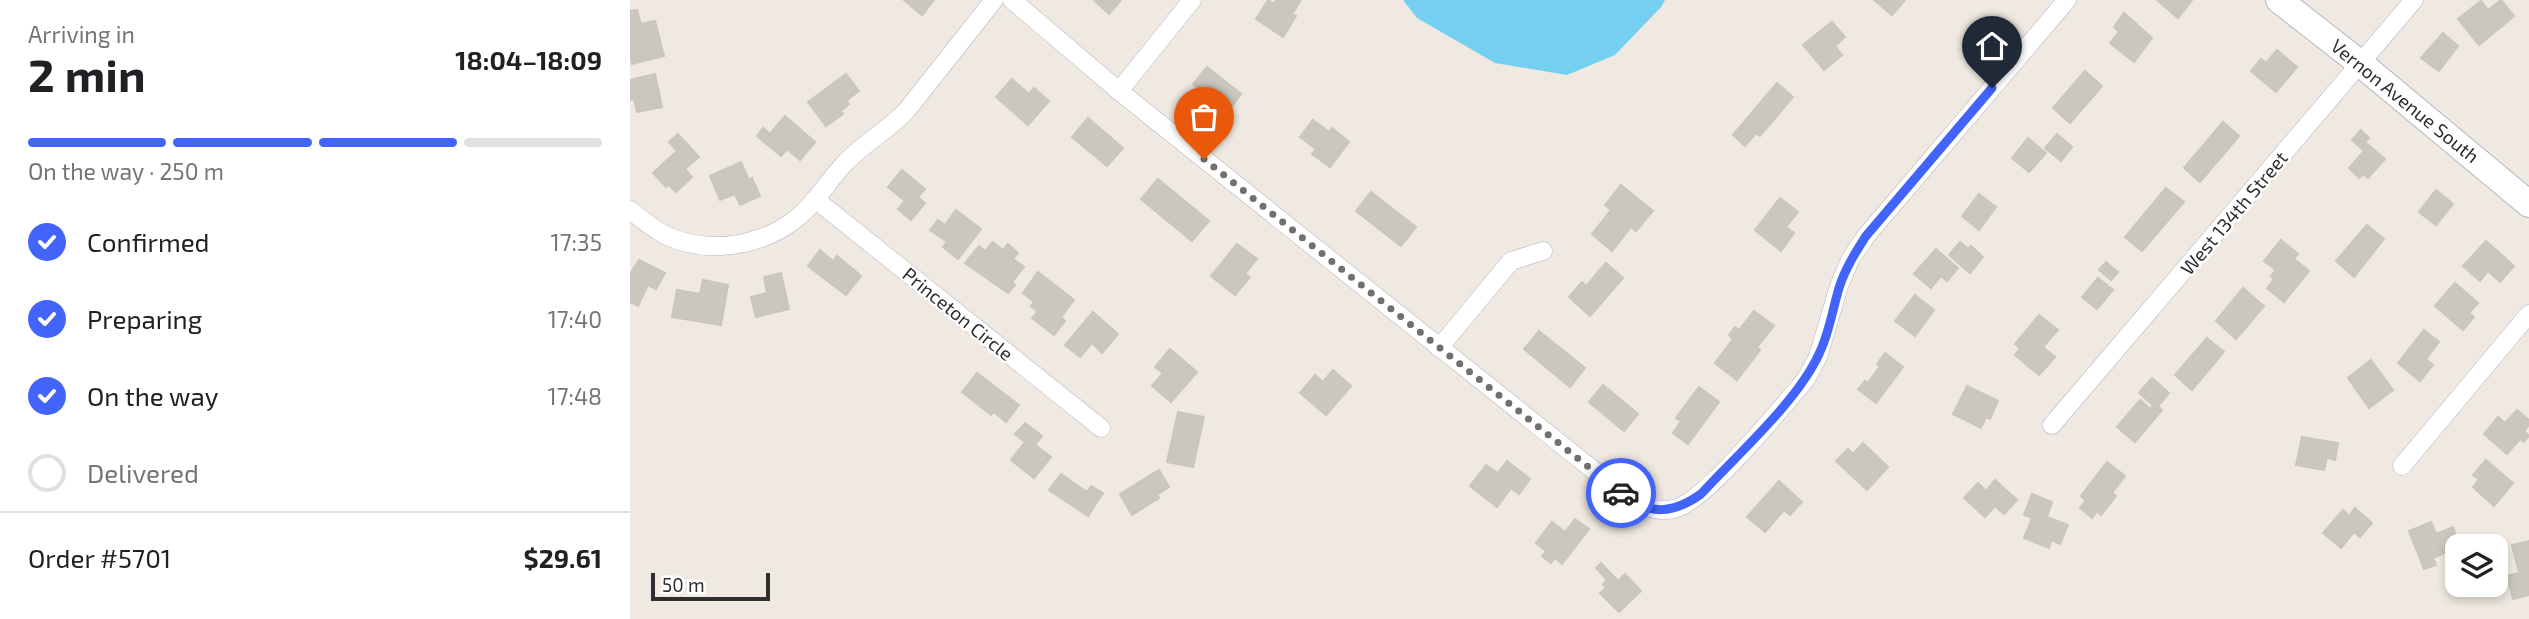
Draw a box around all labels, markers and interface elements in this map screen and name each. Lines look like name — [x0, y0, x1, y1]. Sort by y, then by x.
pin — [1962, 16, 2022, 88]
text: Arriving in — [28, 20, 135, 48]
icon: home — [1973, 27, 2011, 65]
street label: Vernon Avenue South — [2327, 34, 2484, 167]
text: 18:04–18:09 — [455, 44, 602, 75]
text: 2 min — [28, 46, 146, 101]
pin — [1174, 87, 1234, 159]
icon: bag — [1185, 98, 1223, 136]
street label: West 134th Street — [2175, 146, 2292, 279]
text: On the way · 250 m — [28, 157, 224, 185]
icon: check — [28, 223, 66, 261]
text: Confirmed — [87, 226, 210, 257]
text: 17:35 — [551, 228, 602, 256]
street label: Princeton Circle — [899, 262, 1018, 365]
icon: check — [28, 300, 66, 338]
text: Preparing — [87, 303, 202, 334]
text: 17:40 — [548, 305, 602, 333]
icon: check — [28, 377, 66, 415]
text: On the way — [87, 380, 218, 411]
text: 17:48 — [548, 382, 602, 410]
text: Delivered — [87, 457, 199, 488]
courier — [1586, 458, 1656, 528]
icon: car — [1602, 474, 1640, 512]
map controls — [2445, 534, 2508, 597]
button: layers — [2445, 534, 2508, 597]
text: Order #5701 — [28, 542, 171, 573]
text: $29.61 — [524, 542, 602, 573]
scale bar — [651, 570, 770, 602]
text: 50 m — [662, 573, 705, 596]

